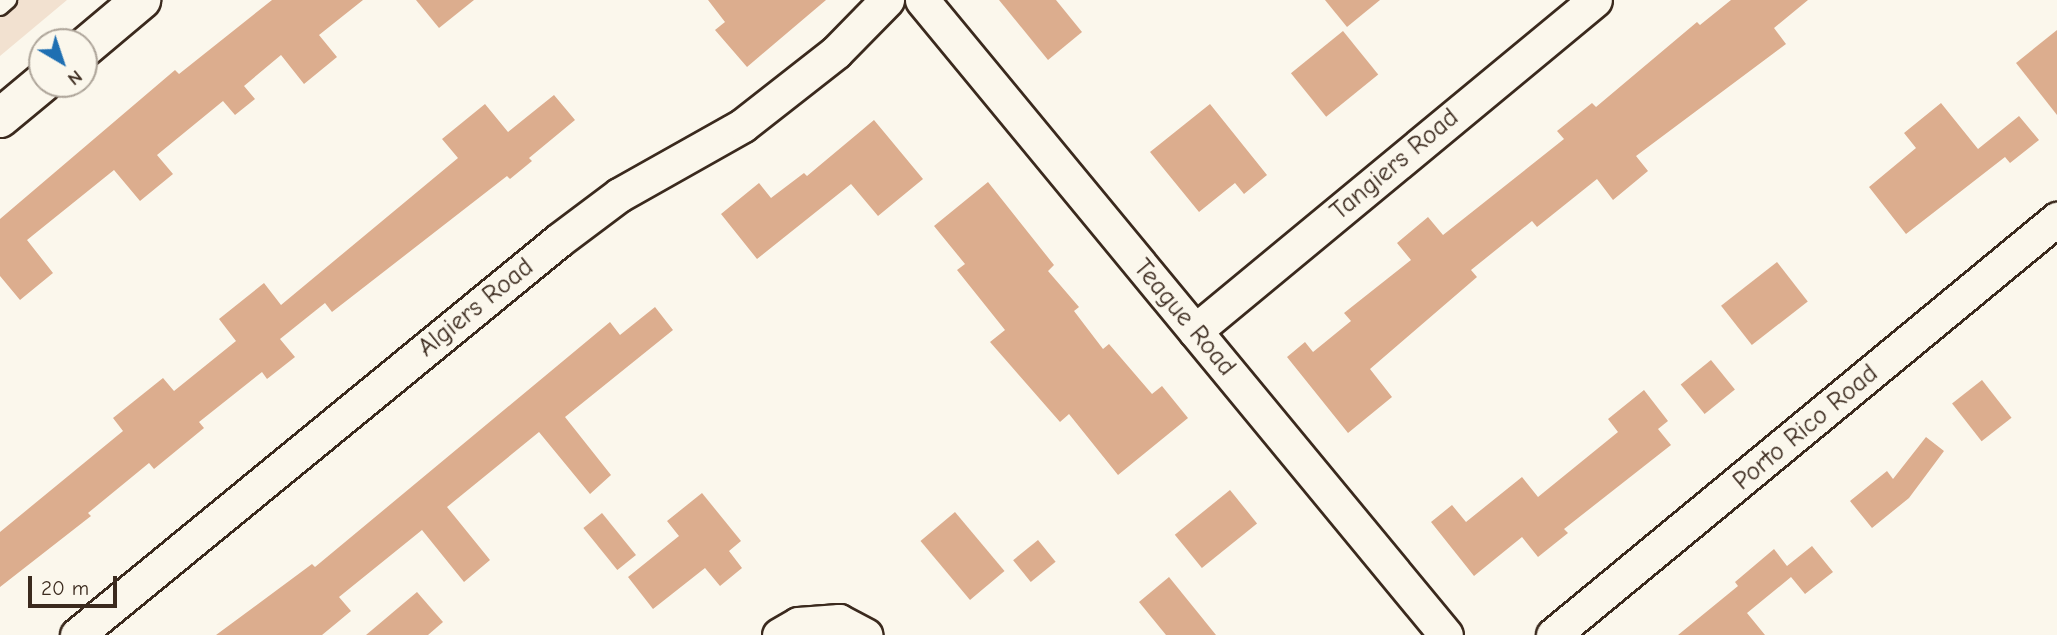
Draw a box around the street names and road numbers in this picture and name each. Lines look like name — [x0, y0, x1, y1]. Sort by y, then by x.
street label: Tangiers Road — [1325, 102, 1465, 228]
street label: Algiers Road — [412, 252, 540, 364]
street label: Teague Road — [1126, 253, 1242, 383]
street label: Porto Rico Road — [1727, 358, 1885, 498]

